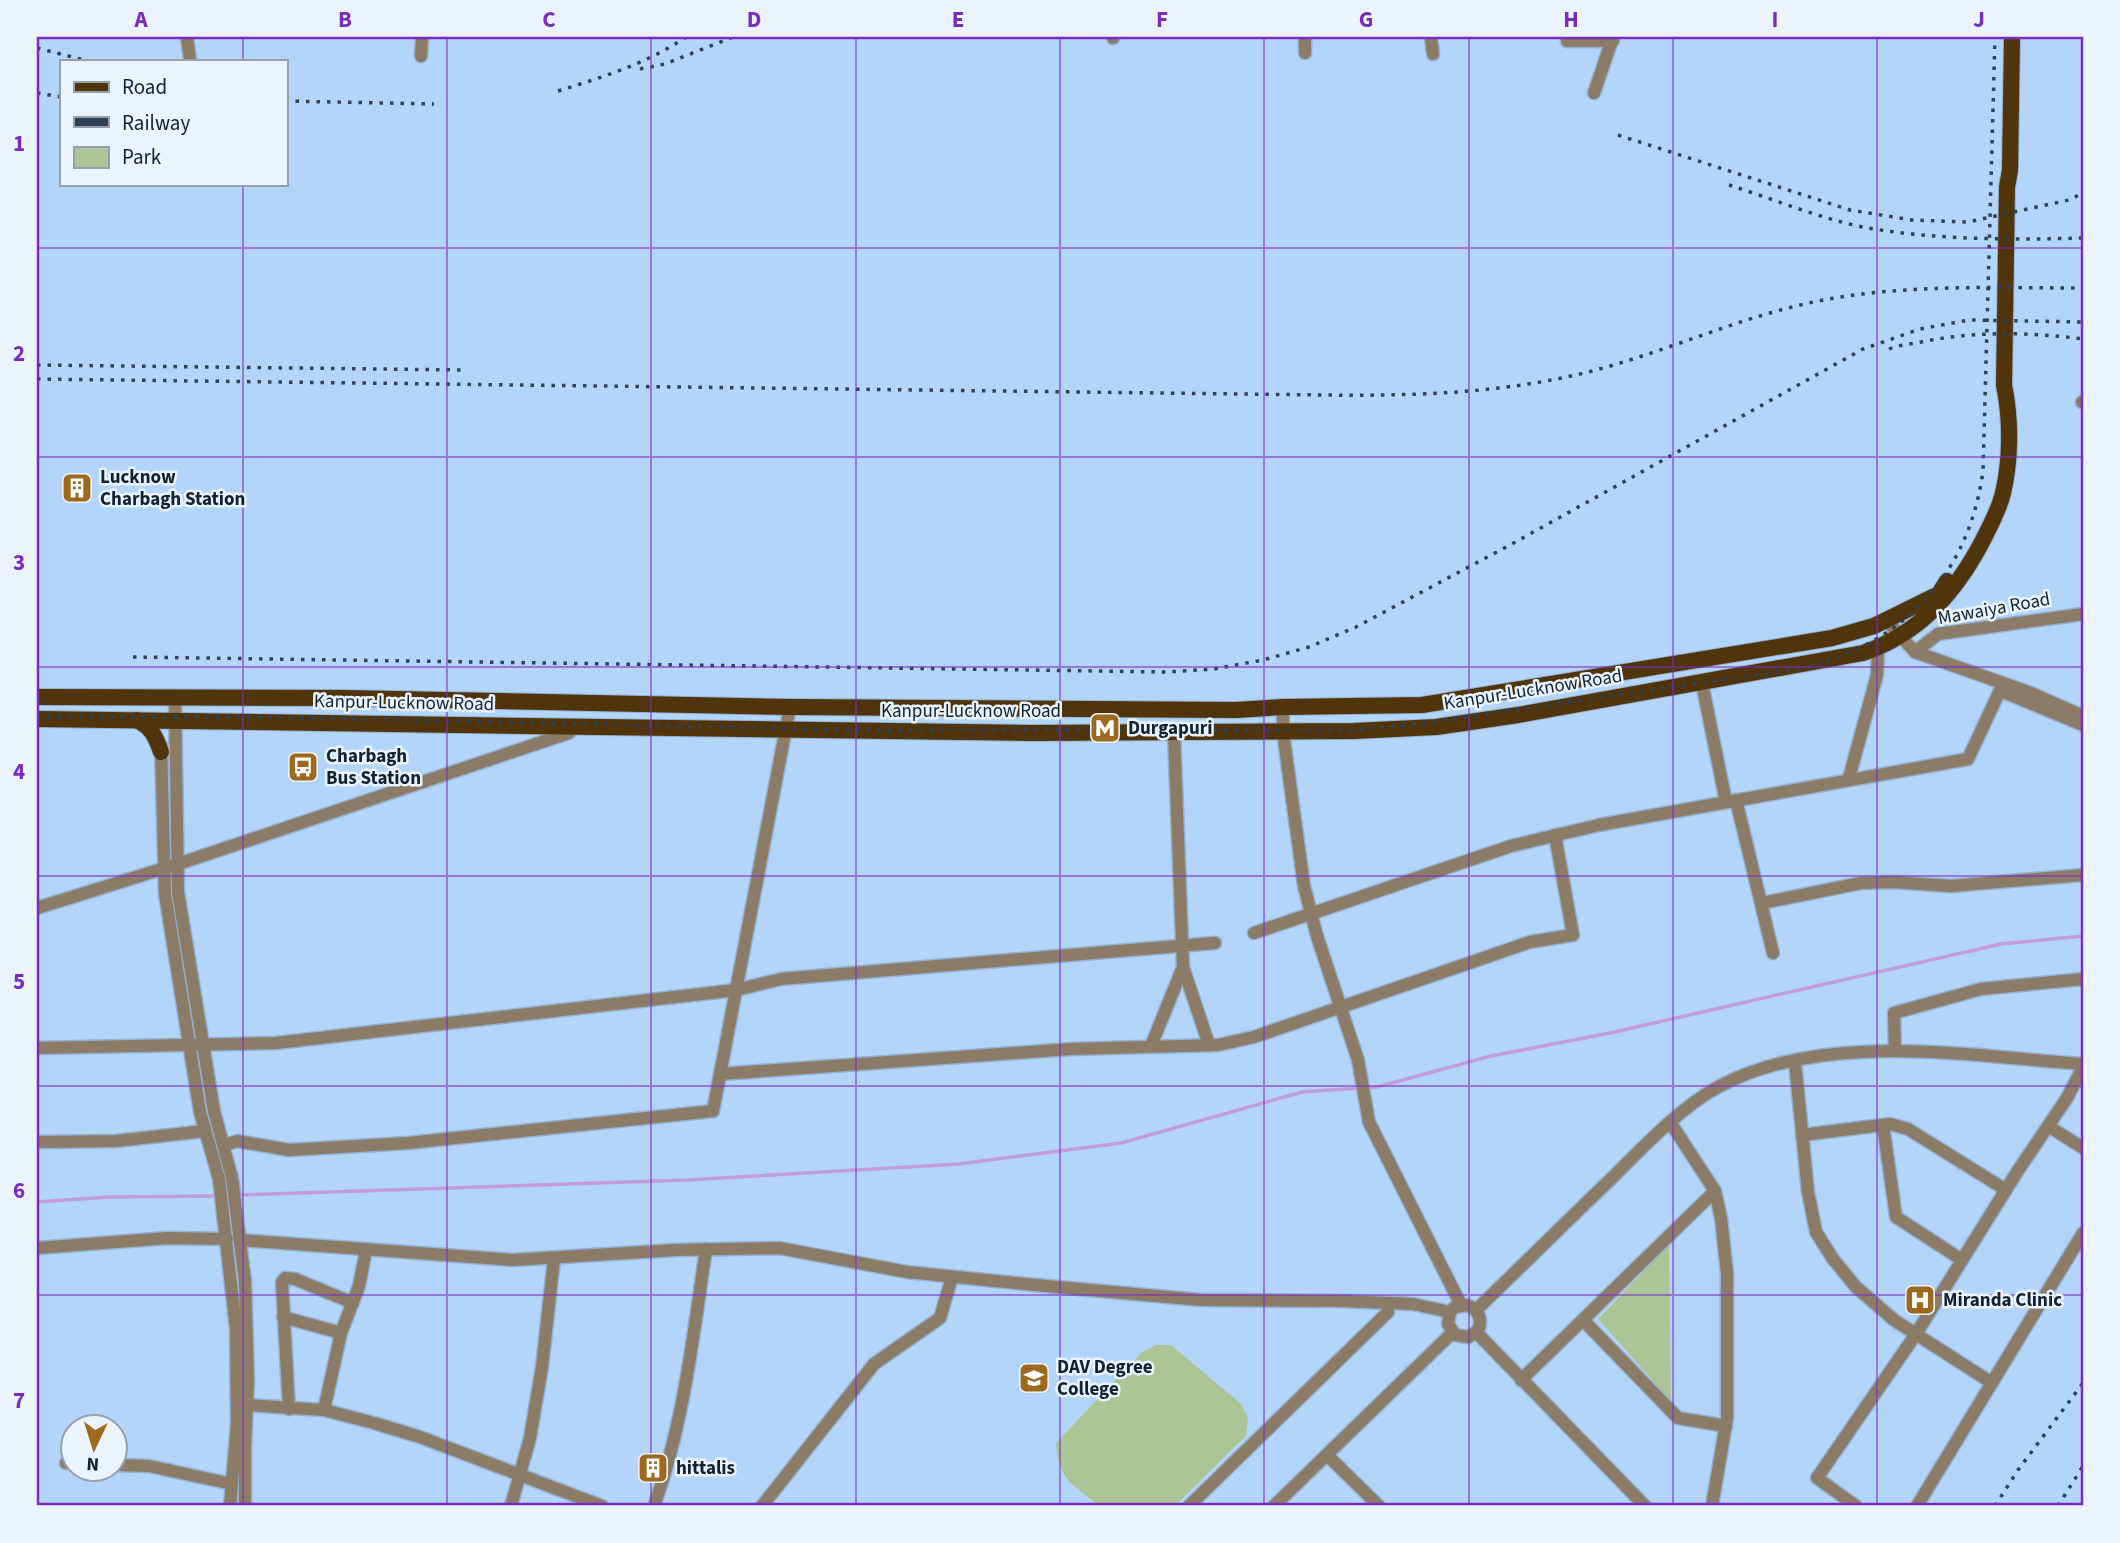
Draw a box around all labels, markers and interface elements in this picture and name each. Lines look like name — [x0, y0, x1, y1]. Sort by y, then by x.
text: A — [133, 3, 148, 36]
text: B — [338, 3, 352, 36]
text: C — [542, 3, 556, 36]
text: D — [747, 3, 761, 36]
text: E — [952, 3, 964, 36]
text: F — [1156, 3, 1168, 36]
text: G — [1359, 3, 1373, 36]
text: H — [1563, 3, 1579, 36]
text: I — [1772, 3, 1778, 36]
text: J — [1973, 3, 1985, 36]
legend — [60, 60, 287, 186]
text: Road — [122, 72, 167, 102]
text: Railway — [122, 108, 190, 138]
text: 1 — [13, 127, 25, 160]
text: Park — [122, 142, 162, 172]
text: 2 — [13, 337, 25, 370]
place label: Lucknow Charbagh Station — [100, 464, 246, 513]
building icon: Lucknow Charbagh Station — [60, 471, 94, 505]
text: 3 — [13, 546, 25, 579]
street label: Mawaiya Road — [1936, 586, 2052, 632]
street label: Kanpur-Lucknow Road — [1442, 663, 1624, 717]
street label: Kanpur-Lucknow Road — [314, 688, 494, 718]
street label: Kanpur-Lucknow Road — [881, 698, 1061, 725]
metro station icon: Durgapuri — [1088, 711, 1122, 745]
place label: Durgapuri — [1128, 715, 1213, 742]
place label: Charbagh Bus Station — [326, 743, 421, 792]
bus stop icon: Charbagh Bus Station — [286, 750, 320, 784]
text: 4 — [13, 755, 25, 788]
text: 5 — [13, 965, 25, 998]
text: 6 — [13, 1174, 25, 1207]
hospital icon: Miranda Clinic — [1903, 1283, 1937, 1317]
place label: Miranda Clinic — [1943, 1287, 2062, 1314]
place label: DAV Degree College — [1057, 1354, 1153, 1403]
school or university icon: DAV Degree College — [1017, 1361, 1051, 1395]
text: 7 — [13, 1384, 25, 1417]
north arrow — [60, 1414, 130, 1484]
text: N — [86, 1450, 100, 1477]
building icon: hittalis — [636, 1451, 670, 1485]
place label: hittalis — [676, 1455, 735, 1482]

